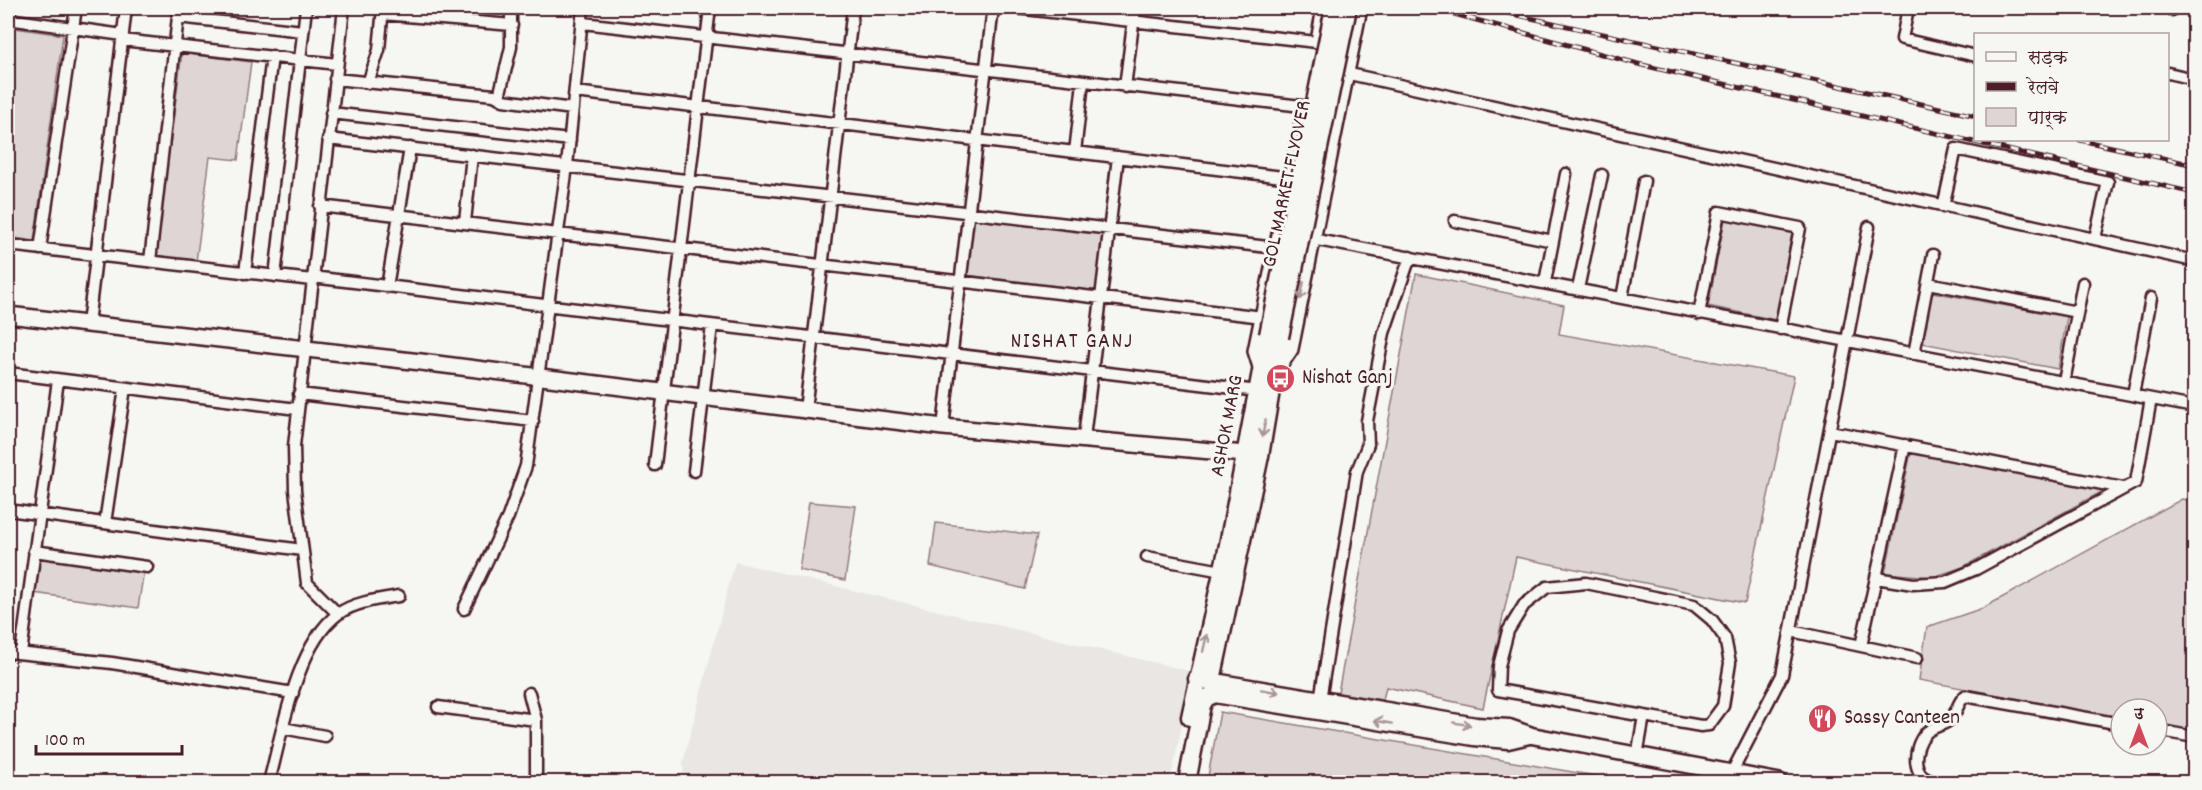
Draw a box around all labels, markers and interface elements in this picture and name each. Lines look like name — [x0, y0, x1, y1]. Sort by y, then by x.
legend — [1974, 33, 2169, 141]
text: सड़क — [2027, 47, 2069, 72]
text: रेलवे — [2026, 76, 2060, 102]
street label: GOL MARKET FLYOVER — [1256, 98, 1320, 270]
text: पार्क — [2027, 107, 2068, 132]
one-way arrow — [1296, 281, 1307, 301]
district label: NISHAT GANJ — [1010, 327, 1134, 358]
bus stop icon: Nishat Ganj — [1265, 363, 1297, 395]
place label: Nishat Ganj — [1302, 364, 1393, 394]
street label: ASHOK MARG — [1203, 373, 1253, 479]
one-way arrow — [1259, 418, 1270, 437]
one-way arrow — [1200, 634, 1212, 653]
one-way arrow — [1259, 686, 1279, 697]
north arrow — [2109, 697, 2169, 757]
restaurant icon: Sassy Canteen — [1807, 703, 1839, 735]
text: उ — [2133, 703, 2144, 726]
place label: Sassy Canteen — [1844, 704, 1960, 734]
one-way arrow — [1374, 716, 1393, 727]
scale bar — [36, 718, 182, 756]
one-way arrow — [1452, 718, 1471, 729]
text: 100 m — [45, 729, 85, 754]

